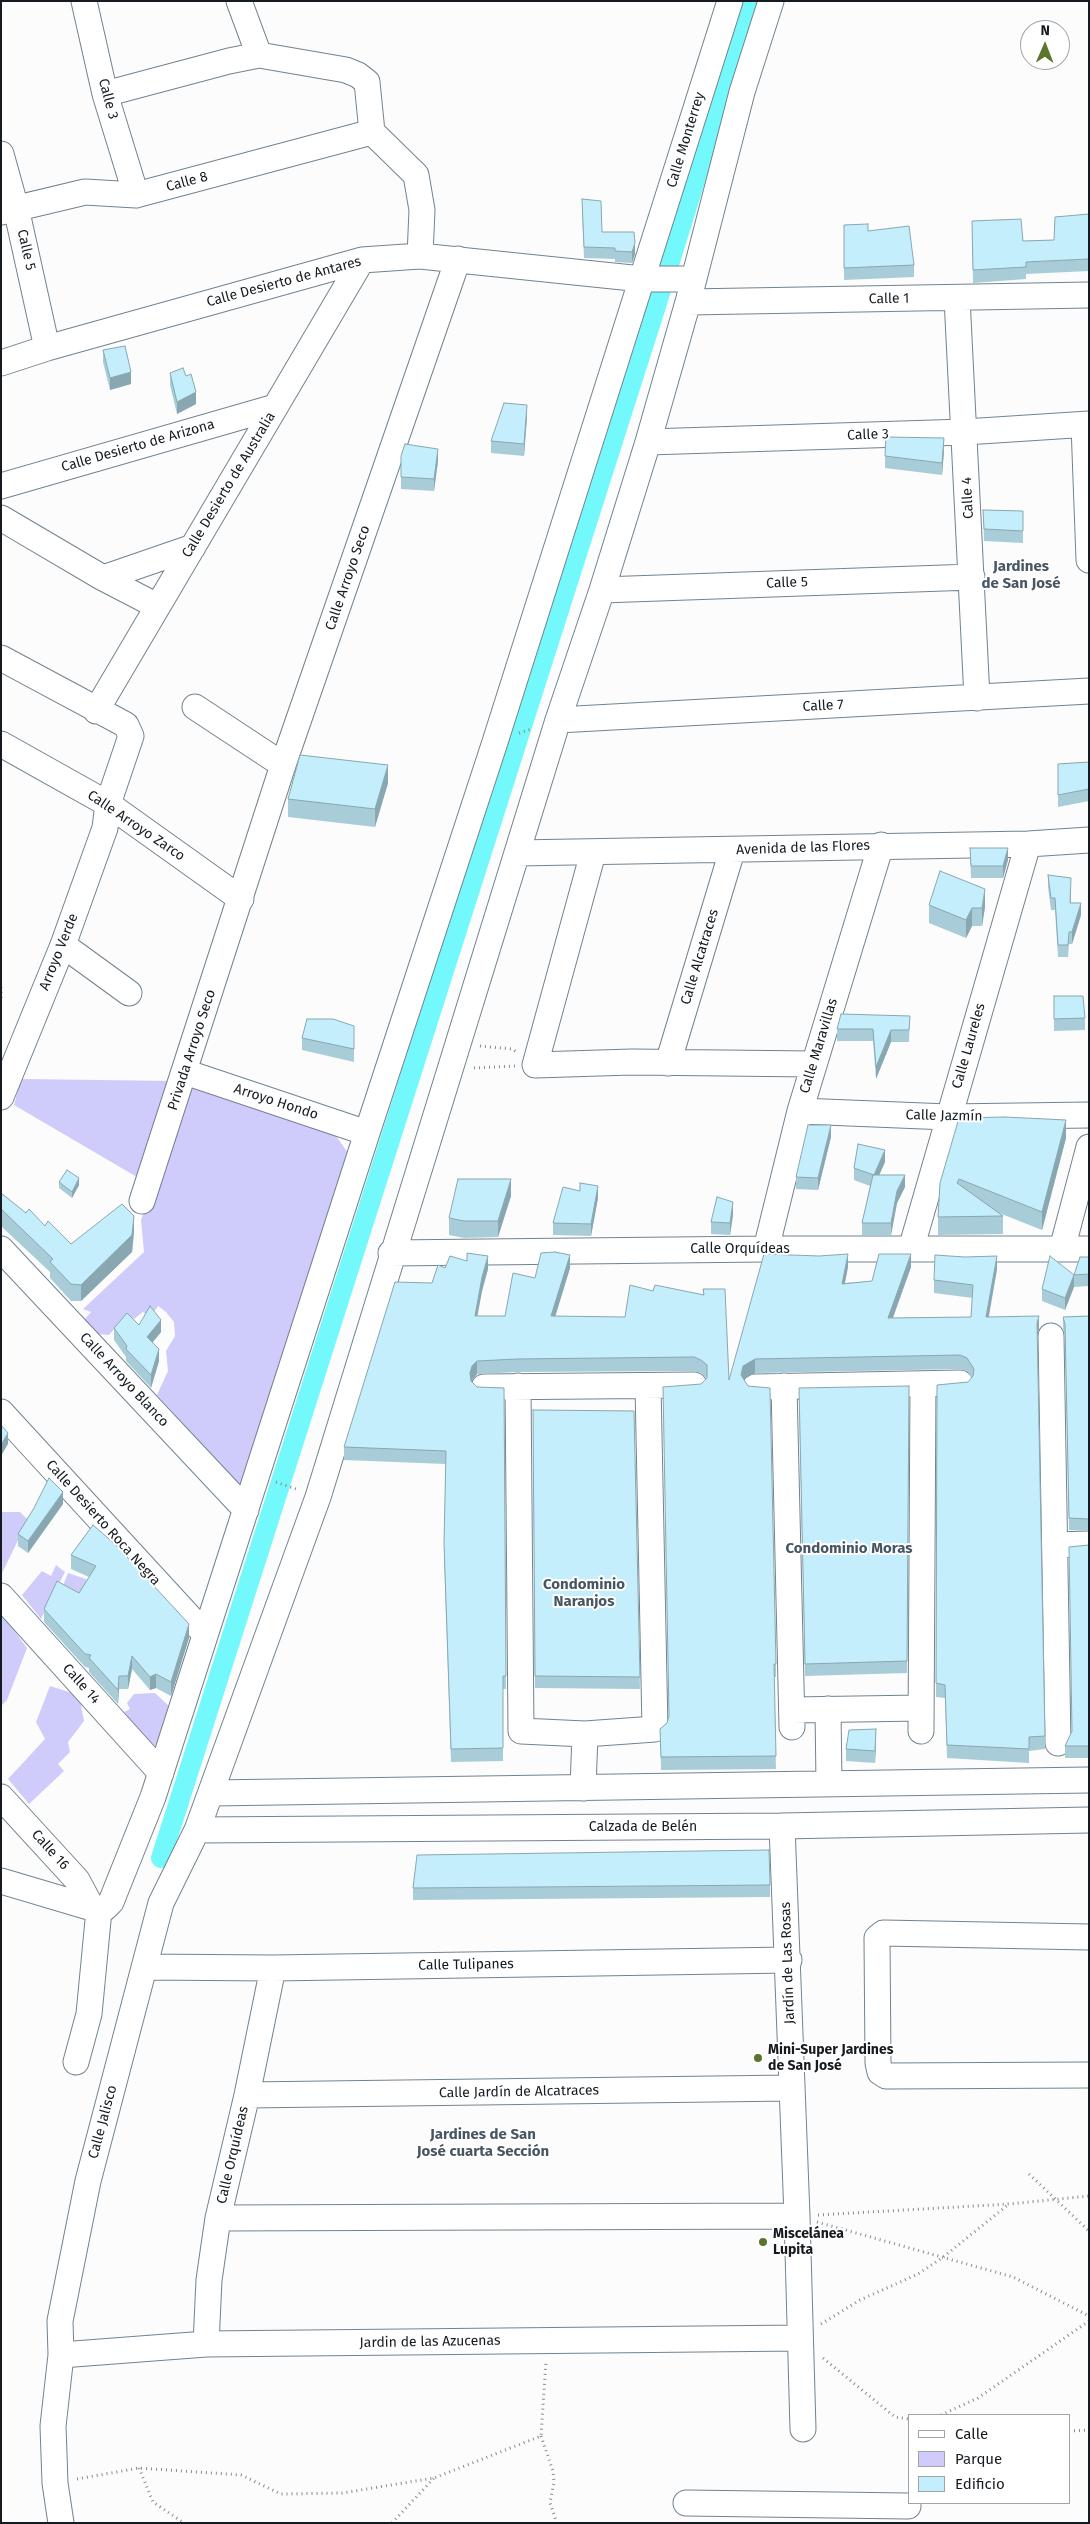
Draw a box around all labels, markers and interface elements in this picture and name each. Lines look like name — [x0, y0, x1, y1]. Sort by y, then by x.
north arrow — [1020, 20, 1070, 70]
text: N — [1040, 22, 1050, 39]
street label: Calle 3 — [94, 77, 122, 121]
street label: Calle Monterrey — [663, 90, 709, 190]
street label: Calle 8 — [164, 168, 210, 196]
street label: Calle 5 — [13, 228, 39, 272]
street label: Calle Desierto de Antares — [205, 253, 363, 311]
street label: Calle 1 — [869, 290, 909, 308]
street label: Calle Desierto de Australia — [179, 409, 279, 561]
street label: Calle Desierto de Arizona — [59, 416, 217, 476]
street label: Calle 3 — [847, 426, 889, 444]
street label: Calle 4 — [959, 477, 977, 519]
street label: Calle Arroyo Seco — [322, 523, 374, 633]
district label: Jardines de San José — [982, 558, 1060, 593]
street label: Calle 5 — [766, 574, 808, 592]
street label: Calle 7 — [802, 697, 844, 715]
street label: Calle Arroyo Zarco — [84, 787, 188, 865]
street label: Avenida de las Flores — [736, 837, 870, 859]
street label: Calle Alcatraces — [677, 907, 723, 1007]
street label: Arroyo Verde — [36, 911, 82, 993]
street label: Privada Arroyo Seco — [164, 987, 220, 1113]
street label: Calle Maravillas — [797, 996, 841, 1096]
street label: Calle Laureles — [949, 1001, 989, 1091]
street label: Arroyo Hondo — [232, 1080, 320, 1124]
street label: Calle Jazmín — [905, 1107, 983, 1125]
street label: Calle Orquídeas — [690, 1241, 790, 1257]
street label: Calle Arroyo Blanco — [76, 1329, 172, 1431]
street label: Calle Desierto Roca Negra — [42, 1457, 164, 1589]
district label: Condominio Moras — [786, 1540, 912, 1558]
district label: Condominio Naranjos — [543, 1576, 625, 1611]
street label: Calle 14 — [59, 1660, 103, 1708]
street label: Calzada de Belén — [589, 1819, 697, 1835]
street label: Calle 16 — [28, 1826, 72, 1874]
street label: Jardín de Las Rosas — [777, 1902, 799, 2024]
street label: Calle Tulipanes — [418, 1956, 514, 1974]
place label: Mini-Super Jardines de San José — [768, 2042, 893, 2074]
marker: Mini-Super Jardines de San José — [752, 2052, 764, 2064]
street label: Calle Jardín de Alcatraces — [439, 2082, 599, 2102]
street label: Calle Jalisco — [85, 2083, 121, 2161]
street label: Calle Orquídeas — [214, 2105, 252, 2205]
district label: Jardines de San José cuarta Sección — [417, 2126, 549, 2161]
place label: Miscelánea Lupita — [773, 2226, 844, 2258]
marker: Miscelánea Lupita — [757, 2236, 769, 2248]
street label: Jardin de las Azucenas — [359, 2332, 501, 2352]
legend — [908, 2414, 1070, 2504]
text: Calle — [955, 2425, 988, 2443]
text: Parque — [955, 2450, 1002, 2468]
text: Edificio — [955, 2475, 1005, 2493]

